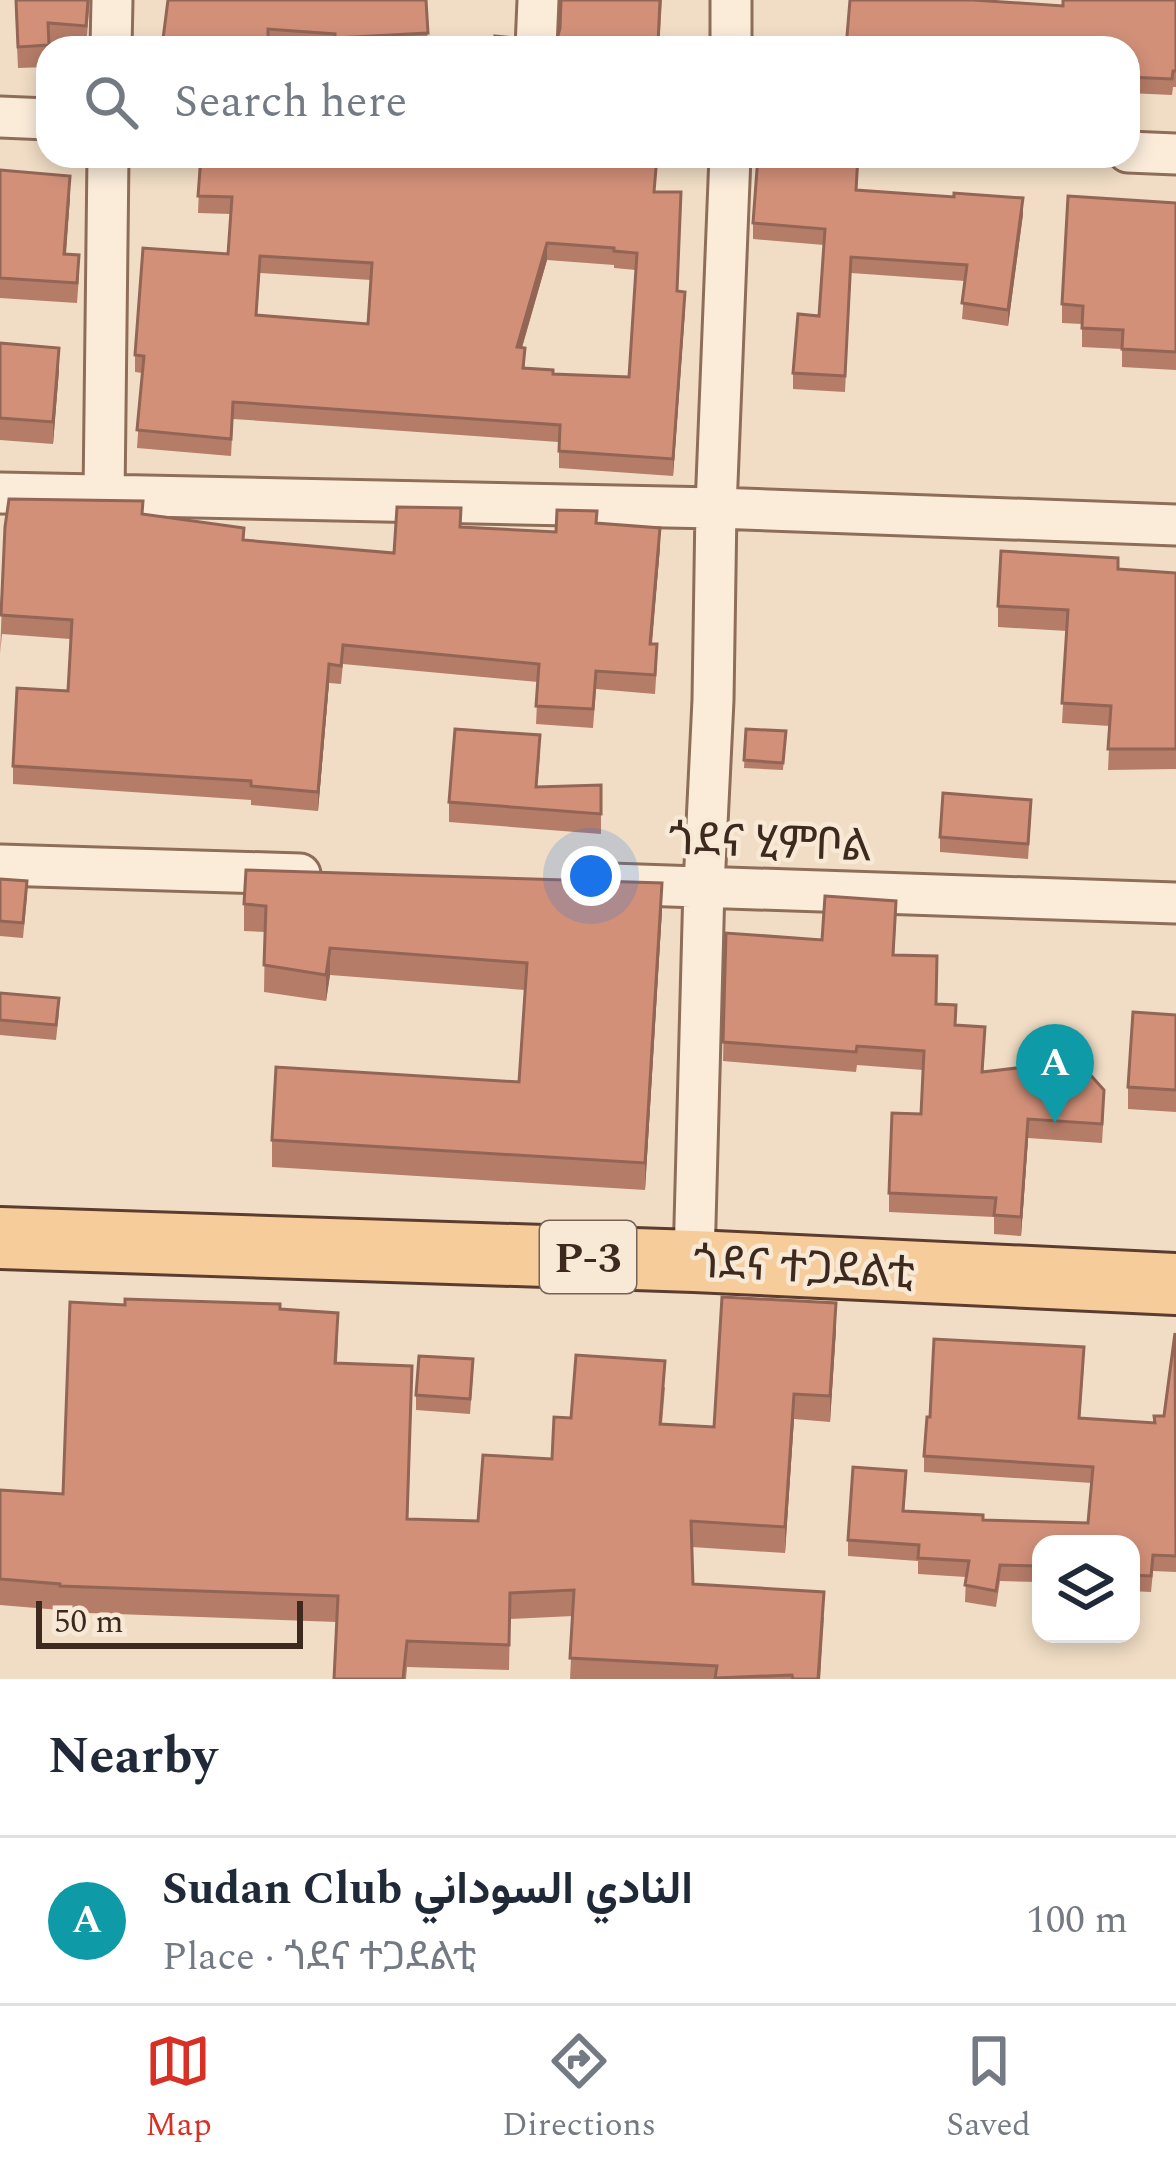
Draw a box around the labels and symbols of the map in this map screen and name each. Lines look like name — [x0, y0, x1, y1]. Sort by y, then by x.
street label: ጎደና ሂምቦል — [667, 805, 873, 882]
your location — [561, 846, 621, 906]
pin: A — [1016, 1024, 1094, 1123]
road number: P-3 — [540, 1221, 636, 1293]
street label: ጎደና ተጋደልቲ — [691, 1228, 916, 1309]
scale bar — [36, 1595, 303, 1648]

